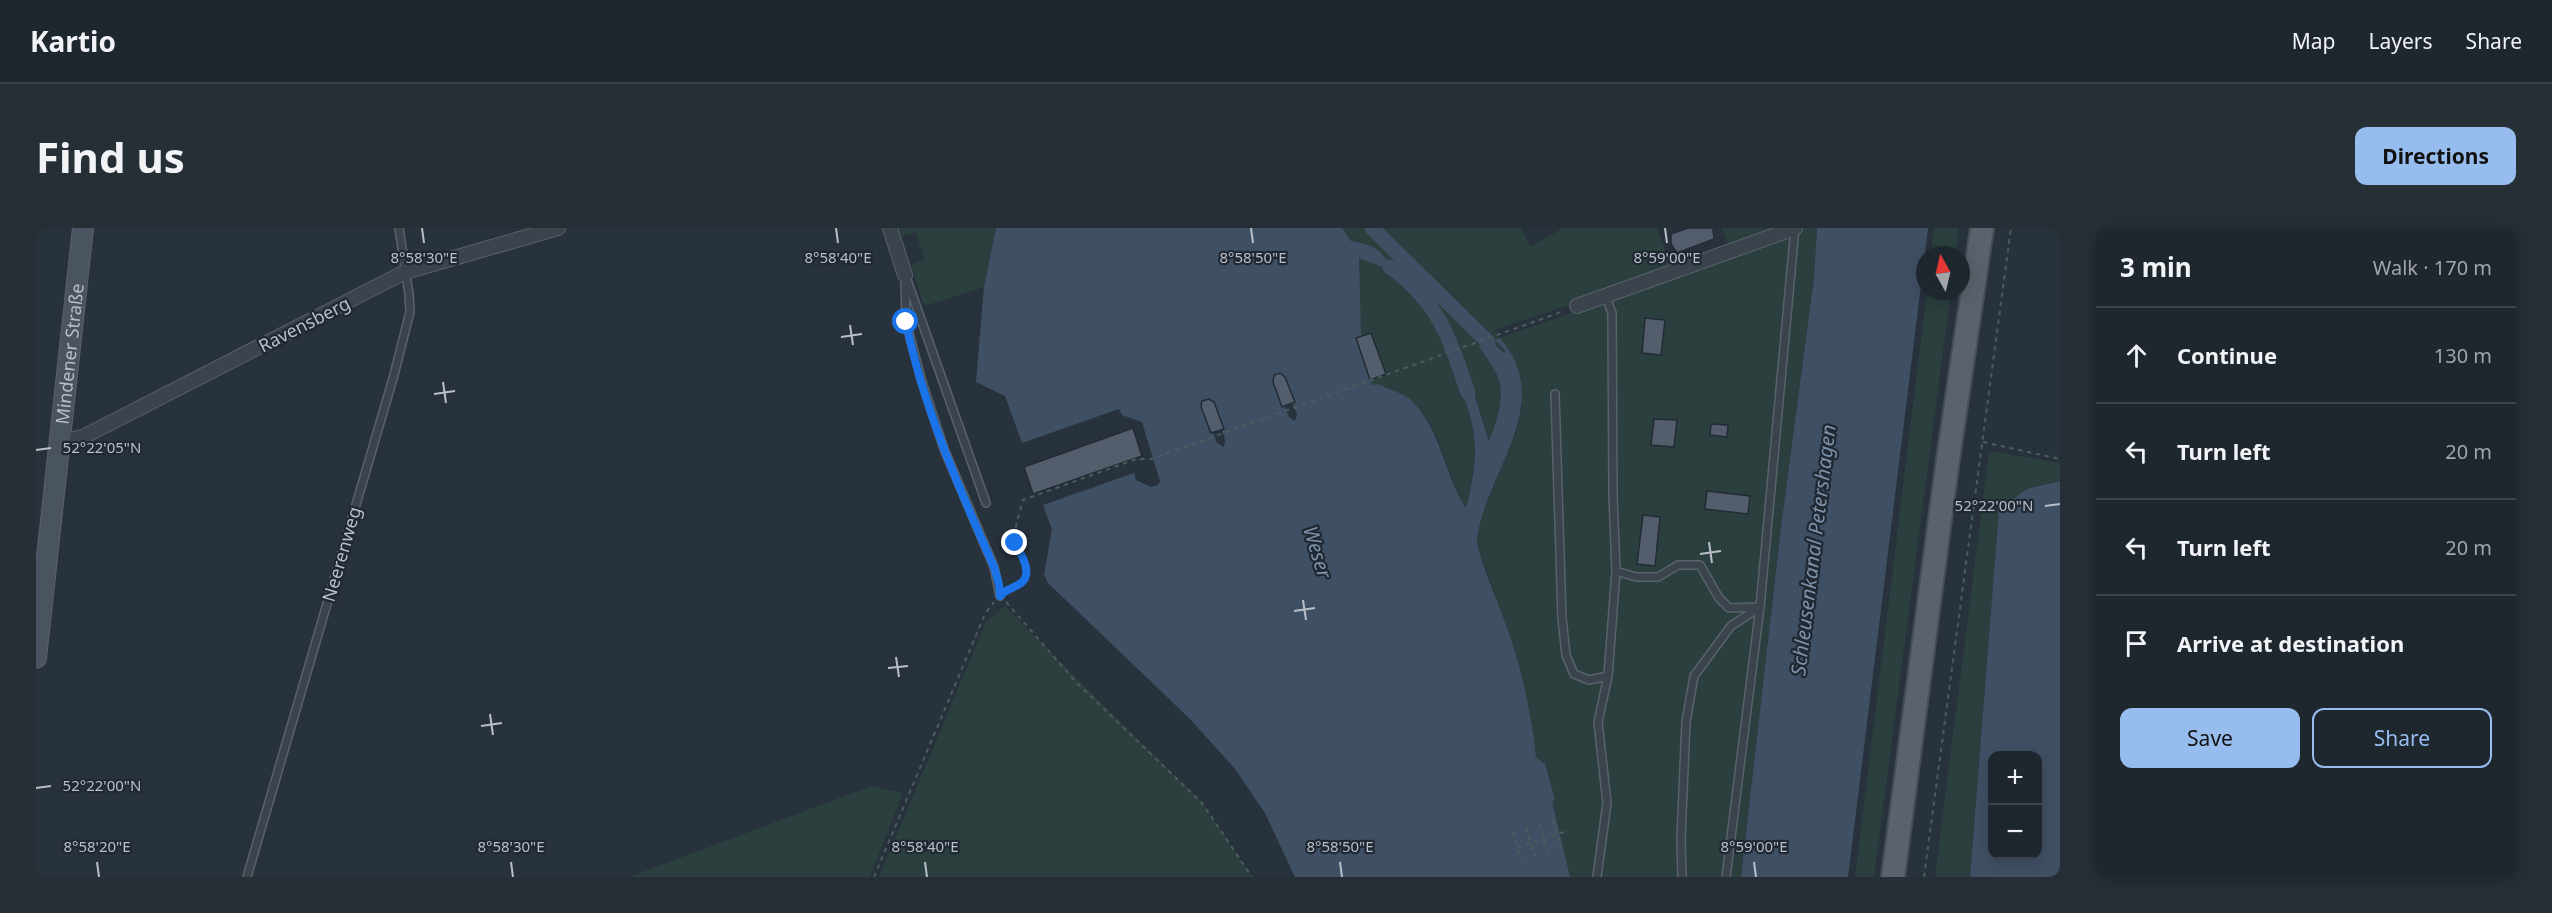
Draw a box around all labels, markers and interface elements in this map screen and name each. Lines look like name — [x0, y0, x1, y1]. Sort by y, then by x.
text: Kartio — [30, 22, 116, 60]
text: Map — [2292, 27, 2336, 55]
text: Layers — [2369, 27, 2433, 55]
text: Share — [2466, 27, 2522, 55]
button: Directions — [2355, 127, 2516, 185]
text: Find us — [36, 128, 185, 185]
north arrow — [1916, 246, 1970, 300]
text: 8°58'30"E — [390, 247, 458, 267]
text: 8°58'40"E — [804, 247, 872, 267]
text: 8°58'50"E — [1219, 247, 1287, 267]
text: 8°59'00"E — [1633, 247, 1701, 267]
text: 3 min — [2120, 249, 2192, 285]
text: Walk · 170 m — [2373, 254, 2492, 281]
street label: Mindener Straße — [50, 282, 89, 426]
street label: Ravensberg — [254, 291, 354, 357]
route start — [892, 308, 918, 334]
icon: ahead — [2120, 339, 2153, 372]
text: Continue — [2177, 340, 2277, 370]
text: 130 m — [2434, 342, 2492, 369]
water label: Schleusenkanal Petershagen — [1784, 423, 1842, 677]
icon: left — [2120, 435, 2153, 468]
text: Turn left — [2177, 436, 2271, 466]
text: 52°22'05"N — [63, 437, 141, 457]
text: 20 m — [2445, 438, 2492, 465]
text: 52°22'00"N — [1955, 495, 2033, 515]
street label: Neerenweg — [316, 504, 366, 604]
water label: Weser — [1297, 523, 1339, 582]
route end — [1001, 529, 1027, 555]
icon: left — [2120, 531, 2153, 564]
text: Turn left — [2177, 532, 2271, 562]
text: 20 m — [2445, 534, 2492, 561]
icon: arrive — [2120, 627, 2153, 660]
text: Arrive at destination — [2177, 628, 2404, 658]
button: Save — [2120, 708, 2300, 768]
button: Share — [2312, 708, 2492, 768]
map controls — [1988, 751, 2042, 859]
button: + — [1988, 751, 2042, 805]
text: 52°22'00"N — [63, 775, 141, 795]
button: − — [1988, 805, 2042, 859]
text: 8°58'20"E — [63, 836, 131, 856]
text: 8°58'30"E — [477, 836, 545, 856]
text: 8°58'40"E — [891, 836, 959, 856]
text: 8°58'50"E — [1306, 836, 1374, 856]
text: 8°59'00"E — [1720, 836, 1788, 856]

